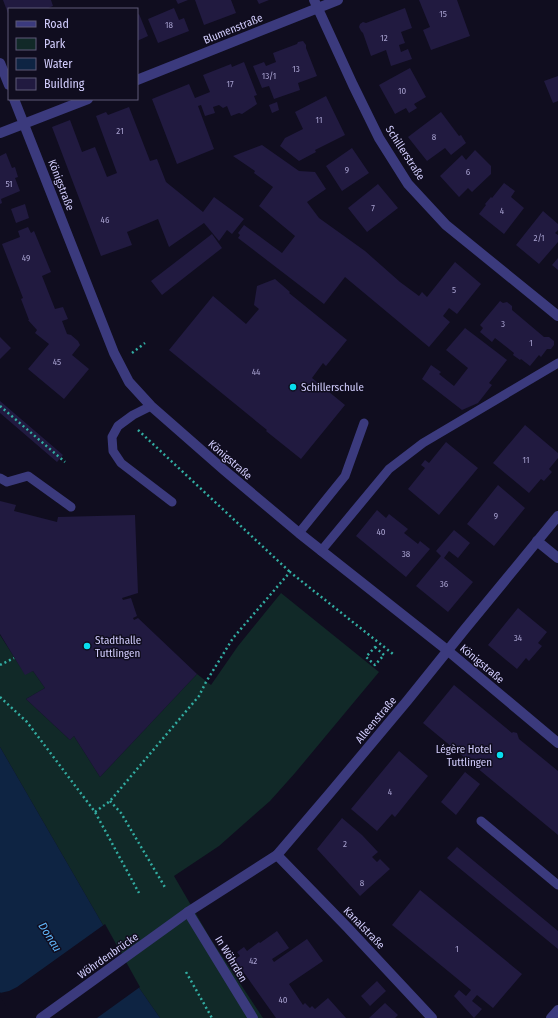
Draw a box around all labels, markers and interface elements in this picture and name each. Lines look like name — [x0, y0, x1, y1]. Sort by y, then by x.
legend — [8, 8, 138, 100]
house number: 15 — [439, 9, 447, 19]
street label: Blumenstraße — [201, 11, 265, 47]
text: Road — [44, 17, 69, 31]
house number: 18 — [165, 20, 174, 30]
house number: 12 — [380, 33, 388, 43]
text: Park — [44, 37, 66, 51]
text: Water — [44, 57, 73, 71]
house number: 13 — [292, 64, 300, 74]
house number: 13/1 — [262, 71, 276, 81]
text: Building — [44, 77, 85, 91]
house number: 17 — [226, 79, 234, 89]
house number: 10 — [398, 86, 406, 96]
house number: 11 — [316, 115, 322, 125]
street label: Schillerstraße — [383, 123, 427, 183]
house number: 21 — [116, 126, 124, 136]
house number: 8 — [432, 132, 437, 142]
street label: Königstraße — [45, 158, 77, 212]
house number: 9 — [345, 165, 349, 175]
house number: 6 — [466, 167, 471, 177]
house number: 51 — [5, 179, 13, 189]
house number: 7 — [371, 203, 375, 213]
house number: 4 — [500, 206, 505, 216]
house number: 46 — [101, 215, 110, 225]
house number: 2/1 — [533, 233, 545, 243]
house number: 49 — [22, 253, 30, 263]
house number: 5 — [452, 285, 456, 295]
house number: 3 — [501, 319, 505, 329]
house number: 1 — [529, 338, 533, 348]
house number: 45 — [53, 357, 61, 367]
house number: 44 — [252, 367, 261, 377]
place label: Schillerschule — [301, 381, 364, 394]
marker: Schillerschule — [288, 382, 298, 392]
street label: Königstraße — [205, 438, 255, 482]
house number: 11 — [523, 455, 529, 465]
house number: 9 — [494, 511, 498, 521]
house number: 40 — [376, 527, 386, 537]
house number: 38 — [402, 549, 411, 559]
house number: 36 — [440, 579, 449, 589]
house number: 34 — [514, 633, 523, 643]
place label: Stadthalle Tuttlingen — [95, 634, 141, 660]
marker: Stadthalle Tuttlingen — [82, 641, 92, 651]
street label: Königstraße — [457, 642, 507, 686]
street label: Alleenstraße — [353, 694, 399, 746]
place label: Légère Hotel Tuttlingen — [436, 743, 492, 769]
marker: Légère Hotel Tuttlingen — [495, 750, 505, 760]
house number: 4 — [388, 787, 393, 797]
house number: 2 — [343, 839, 347, 849]
house number: 8 — [360, 878, 365, 888]
street label: Kanalstraße — [341, 904, 387, 952]
water label: Donau — [36, 920, 64, 954]
street label: Wöhrdenbrücke — [75, 930, 141, 982]
street label: In Wöhrden — [212, 934, 250, 984]
house number: 1 — [455, 944, 459, 954]
house number: 42 — [249, 956, 257, 966]
house number: 40 — [278, 995, 288, 1005]

